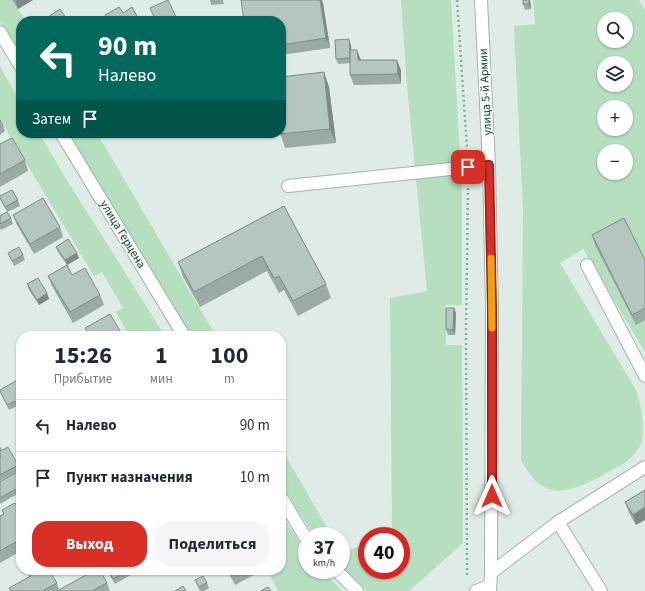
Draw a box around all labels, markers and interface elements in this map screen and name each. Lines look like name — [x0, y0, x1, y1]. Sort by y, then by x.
map controls — [597, 12, 633, 180]
button: search — [597, 12, 633, 48]
text: 90 m — [98, 26, 157, 66]
icon: left — [32, 32, 84, 84]
street label: улица 5-й Армии — [475, 48, 496, 136]
button: layers — [597, 56, 633, 92]
text: Налево — [98, 63, 156, 88]
button: + — [597, 100, 633, 136]
icon: arrive — [79, 108, 101, 130]
text: Затем — [32, 109, 71, 130]
button: − — [597, 144, 633, 180]
pin — [451, 150, 485, 184]
icon: arrive — [457, 156, 479, 178]
street label: улица Герцена — [96, 197, 150, 271]
text: 15:26 — [54, 338, 112, 373]
text: 1 — [155, 338, 168, 373]
text: 100 — [210, 338, 248, 373]
text: Прибытие — [54, 370, 112, 388]
text: мин — [150, 370, 173, 388]
text: m — [224, 370, 235, 388]
icon: left — [32, 415, 54, 437]
text: Налево — [66, 415, 117, 436]
text: 90 m — [240, 415, 270, 436]
icon: arrive — [32, 467, 54, 489]
text: Пункт назначения — [66, 467, 193, 488]
text: 10 m — [240, 467, 270, 488]
position arrow — [471, 475, 513, 517]
button: Выход — [32, 521, 147, 567]
button: Поделиться — [155, 521, 270, 567]
speed limit sign: 40 — [358, 527, 410, 579]
text: 37 — [313, 534, 335, 562]
text: km/h — [313, 556, 335, 570]

